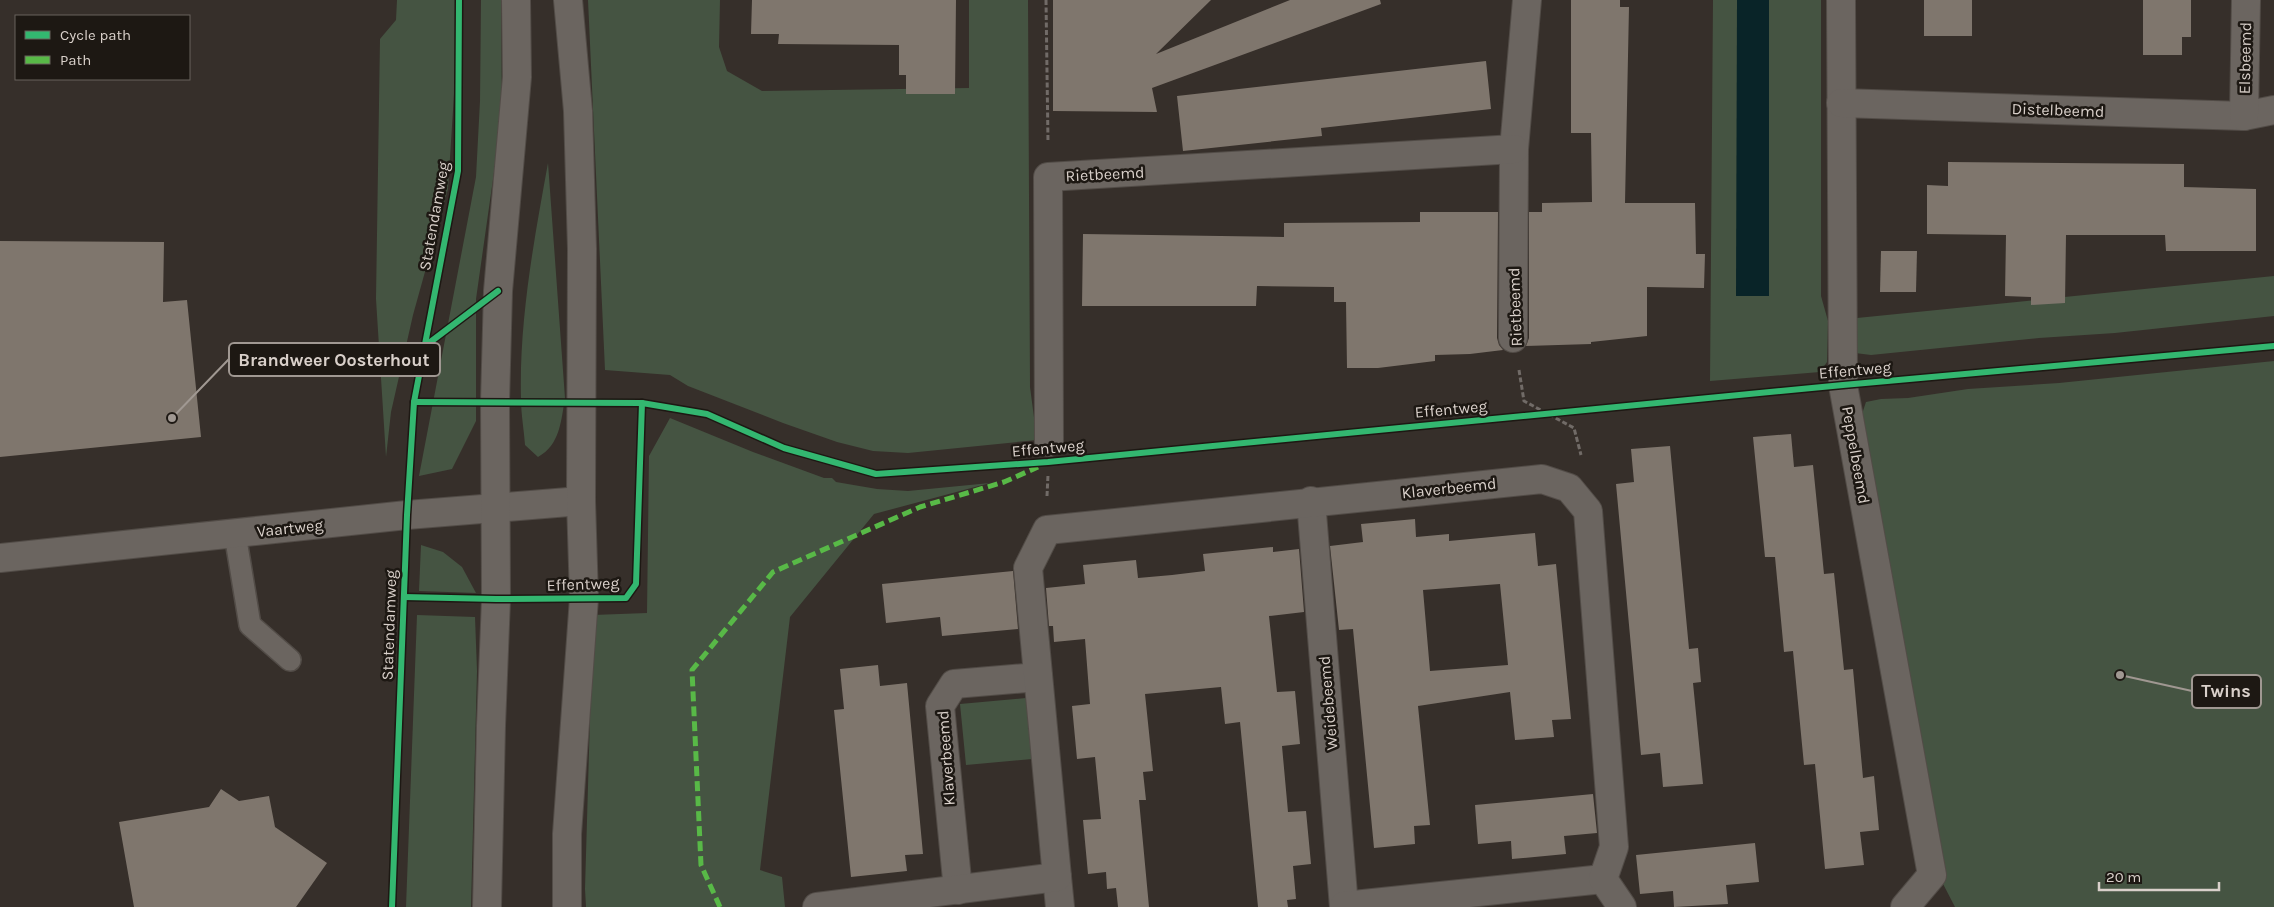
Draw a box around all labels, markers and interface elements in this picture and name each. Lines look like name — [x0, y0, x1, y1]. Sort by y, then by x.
legend — [15, 15, 190, 80]
street label: Elsbeemd — [2235, 22, 2255, 94]
text: Cycle path — [60, 26, 131, 44]
text: Path — [60, 51, 91, 69]
street label: Distelbeemd — [2011, 99, 2105, 121]
street label: Statendamweg — [415, 160, 453, 272]
street label: Rietbeemd — [1065, 162, 1145, 186]
street label: Rietbeemd — [1504, 267, 1526, 347]
callout: Brandweer Oosterhout — [229, 343, 440, 376]
text: Brandweer Oosterhout — [238, 349, 430, 371]
street label: Effentweg — [1818, 357, 1892, 383]
street label: Effentweg — [1414, 396, 1488, 422]
street label: Peppelbeemd — [1838, 405, 1874, 505]
street label: Effentweg — [1011, 435, 1085, 461]
street label: Klaverbeemd — [1401, 474, 1497, 502]
street label: Vaartweg — [256, 515, 324, 541]
street label: Statendamweg — [378, 569, 400, 681]
street label: Effentweg — [546, 573, 620, 595]
street label: Weidebeemd — [1314, 655, 1342, 751]
callout: Twins — [2192, 675, 2261, 708]
text: Twins — [2201, 680, 2251, 702]
street label: Klaverbeemd — [933, 710, 959, 806]
scale bar — [2099, 860, 2219, 892]
text: 20 m — [2106, 868, 2141, 886]

